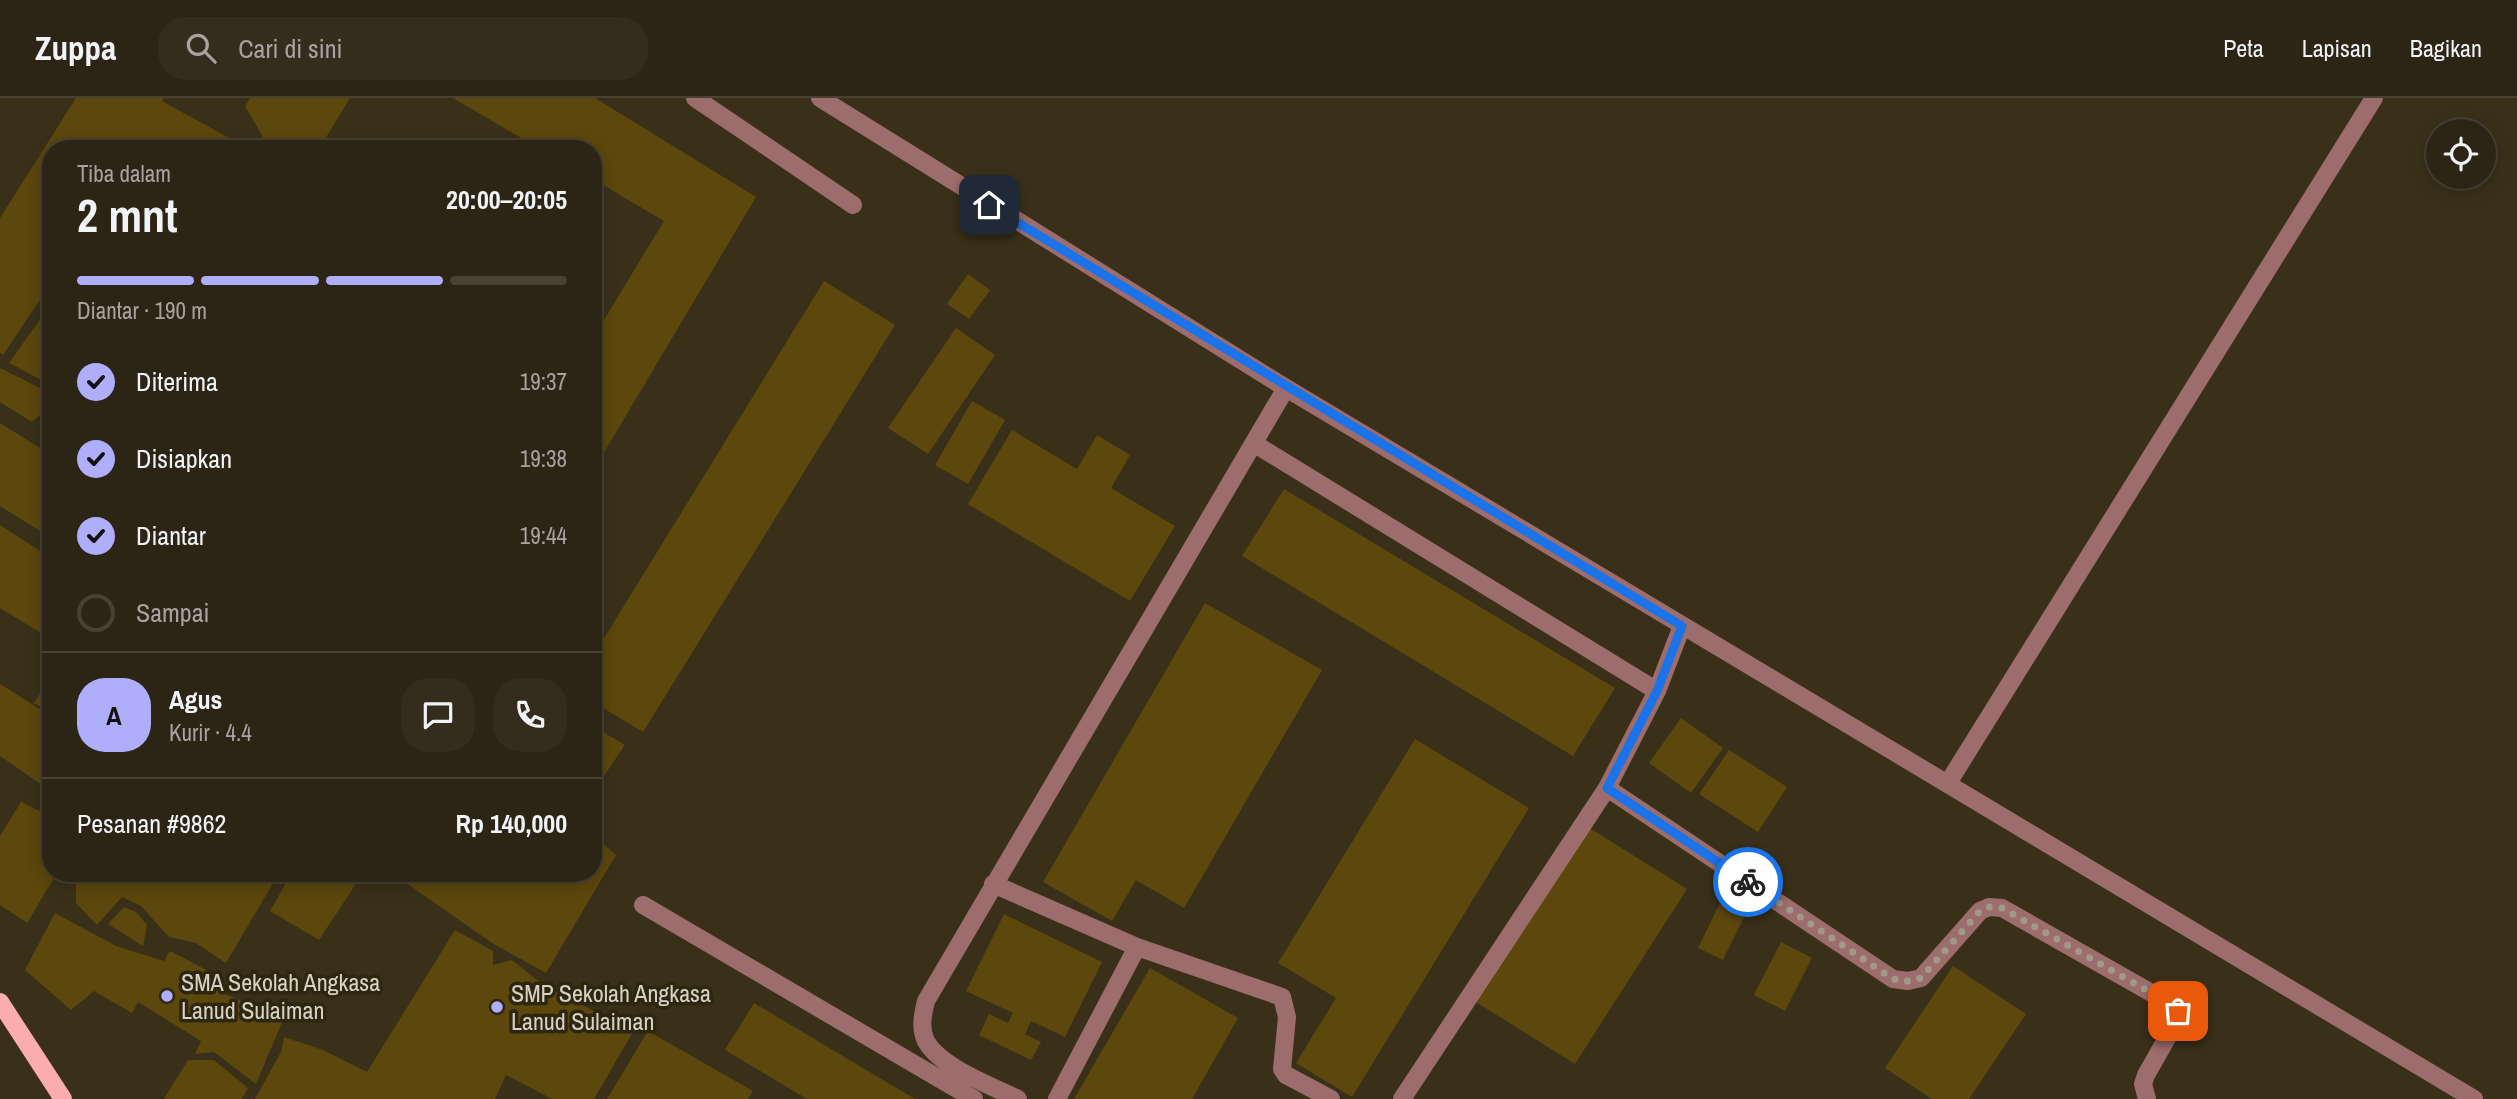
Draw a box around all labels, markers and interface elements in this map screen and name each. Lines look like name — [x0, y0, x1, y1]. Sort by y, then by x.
search box — [158, 17, 648, 80]
text: Zuppa — [35, 26, 116, 70]
icon: search — [182, 29, 220, 67]
text: Cari di sini — [238, 31, 342, 66]
text: Peta — [2223, 32, 2264, 64]
text: Lapisan — [2302, 32, 2372, 64]
text: Bagikan — [2410, 32, 2482, 64]
map controls — [2426, 119, 2496, 189]
button: locate — [2426, 119, 2496, 189]
text: Tiba dalam — [77, 158, 171, 189]
pin — [959, 175, 1019, 235]
text: 20:00–20:05 — [446, 182, 567, 217]
text: 2 mnt — [77, 184, 178, 246]
icon: home — [970, 186, 1008, 224]
text: Diantar · 190 m — [77, 295, 207, 326]
icon: check — [77, 363, 115, 401]
text: Diterima — [136, 364, 218, 399]
text: 19:37 — [520, 366, 567, 397]
icon: check — [77, 440, 115, 478]
text: Disiapkan — [136, 441, 232, 476]
text: 19:38 — [520, 443, 567, 474]
icon: check — [77, 517, 115, 555]
text: Diantar — [136, 518, 206, 553]
text: 19:44 — [520, 520, 567, 551]
text: Sampai — [136, 595, 209, 630]
button: chat — [401, 678, 475, 752]
button: phone — [493, 678, 567, 752]
text: Agus — [169, 682, 222, 717]
text: A — [106, 698, 122, 733]
text: Kurir · 4.4 — [169, 717, 252, 748]
text: Pesanan #9862 — [77, 806, 226, 841]
text: Rp 140,000 — [456, 806, 567, 841]
courier — [1713, 847, 1783, 917]
icon: bike — [1729, 863, 1767, 901]
place label: SMA Sekolah Angkasa Lanud Sulaiman — [181, 966, 380, 1026]
place label: SMP Sekolah Angkasa Lanud Sulaiman — [511, 977, 711, 1037]
pin — [2148, 981, 2208, 1041]
marker: SMA Sekolah Angkasa Lanud Sulaiman — [159, 988, 175, 1004]
icon: bag — [2159, 992, 2197, 1030]
marker: SMP Sekolah Angkasa Lanud Sulaiman — [489, 999, 505, 1015]

